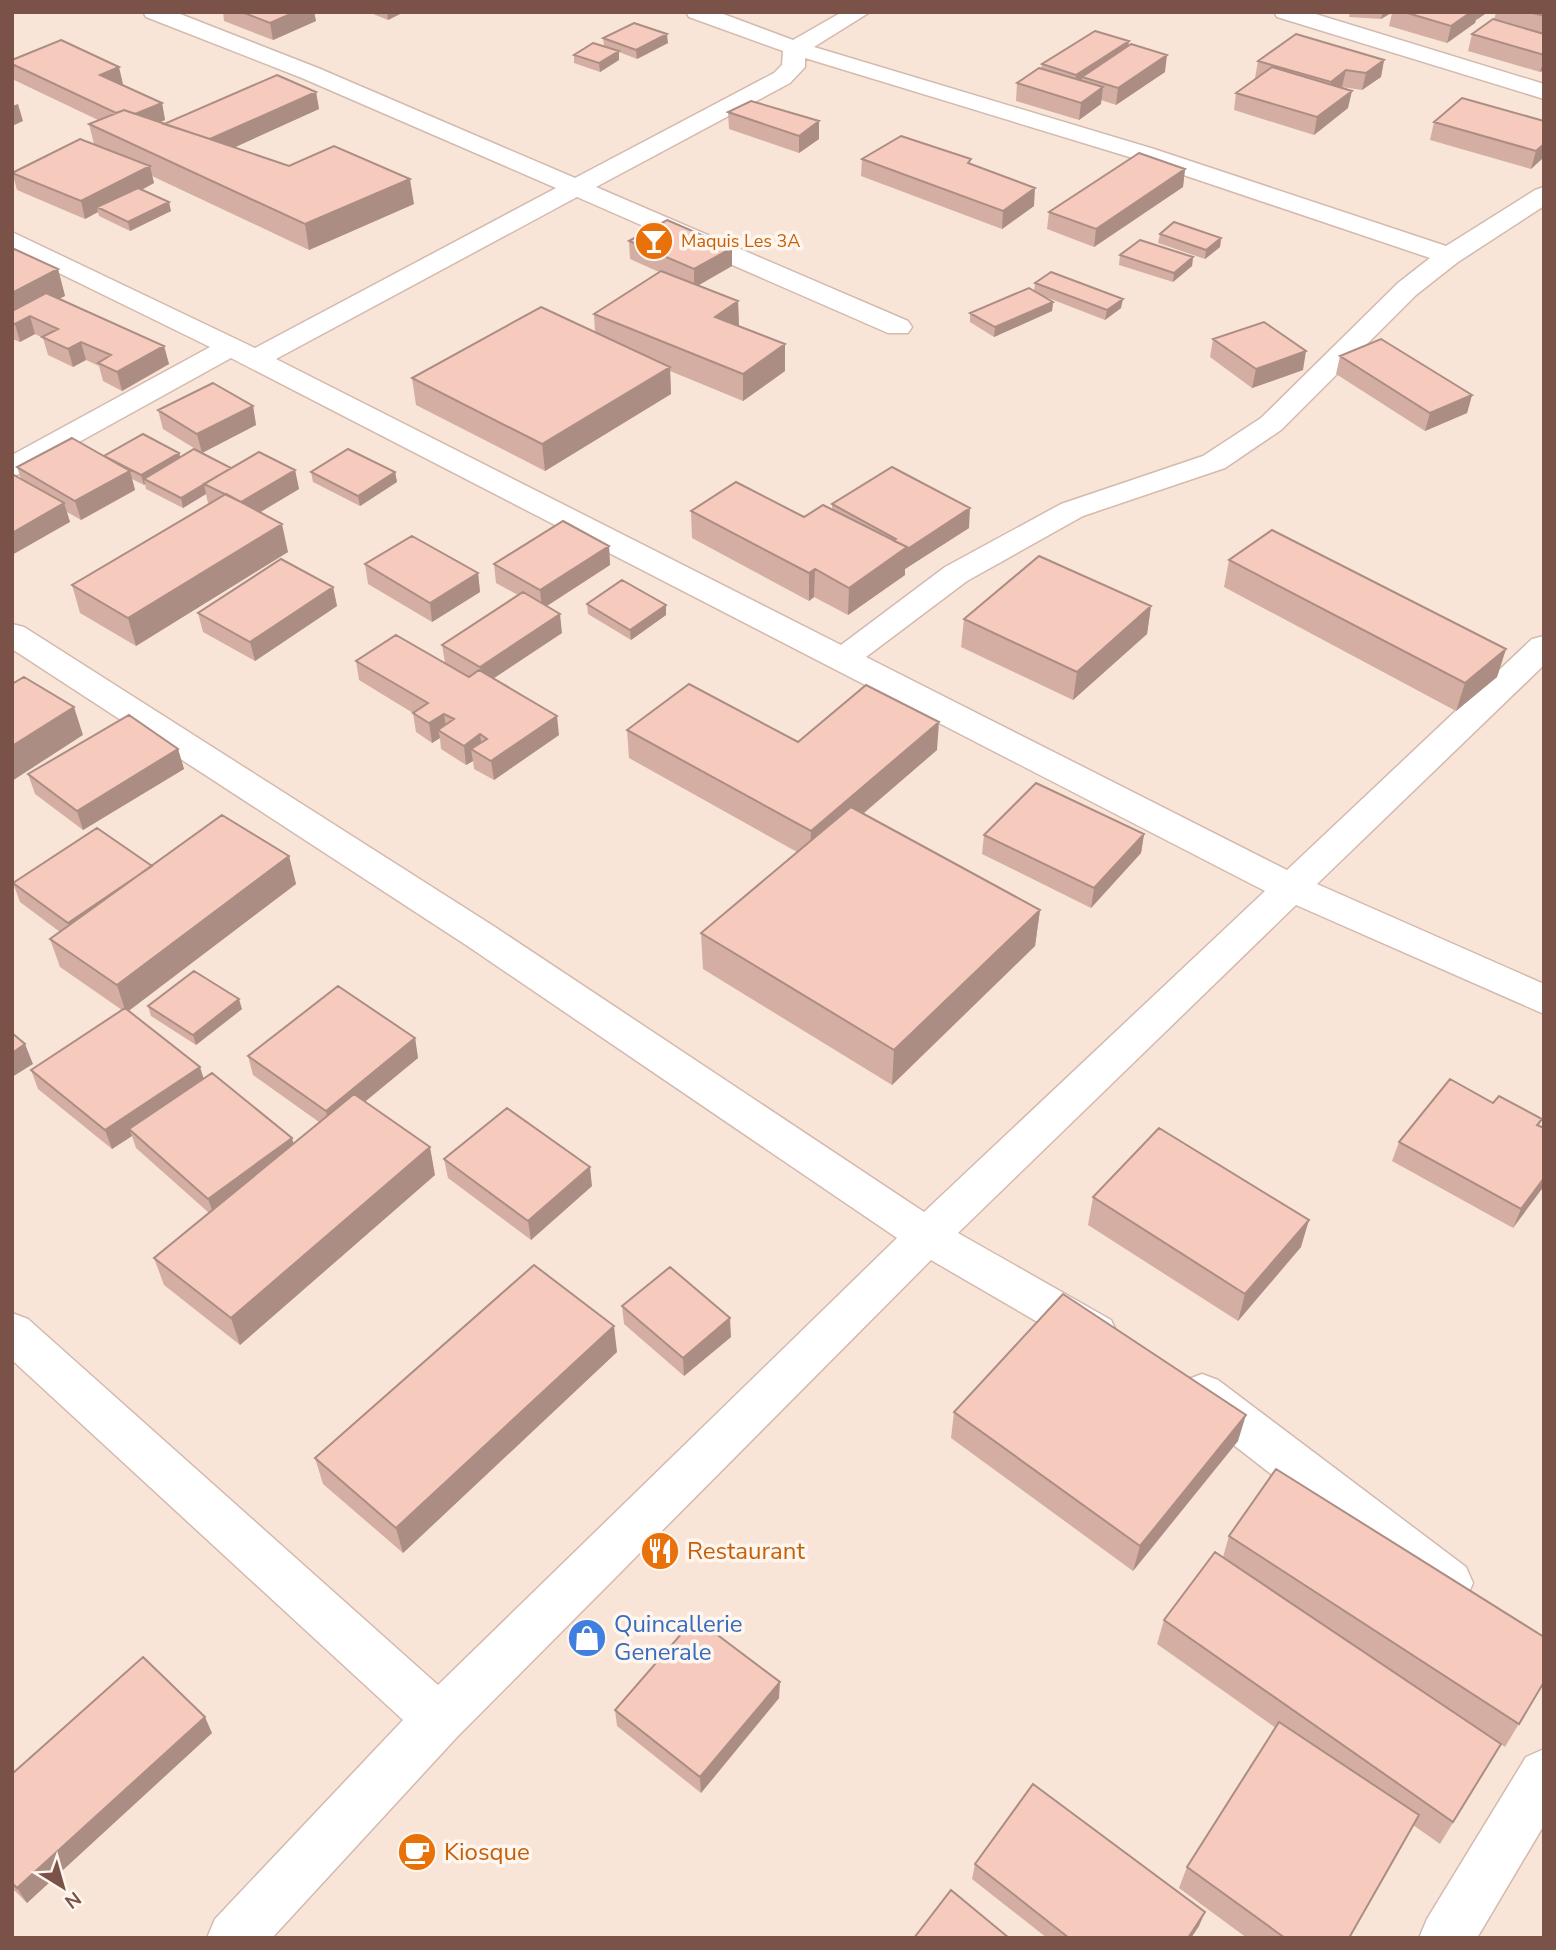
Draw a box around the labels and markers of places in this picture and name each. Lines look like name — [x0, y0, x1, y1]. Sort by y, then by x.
bar icon: Maquis Les 3A — [633, 220, 675, 262]
place label: Maquis Les 3A — [681, 229, 800, 253]
restaurant icon: Restaurant — [639, 1530, 681, 1572]
place label: Restaurant — [687, 1535, 805, 1567]
place label: Quincallerie Generale — [614, 1608, 743, 1668]
shop icon: Quincallerie Generale — [566, 1617, 608, 1659]
cafe icon: Kiosque — [396, 1831, 438, 1873]
place label: Kiosque — [444, 1836, 530, 1868]

